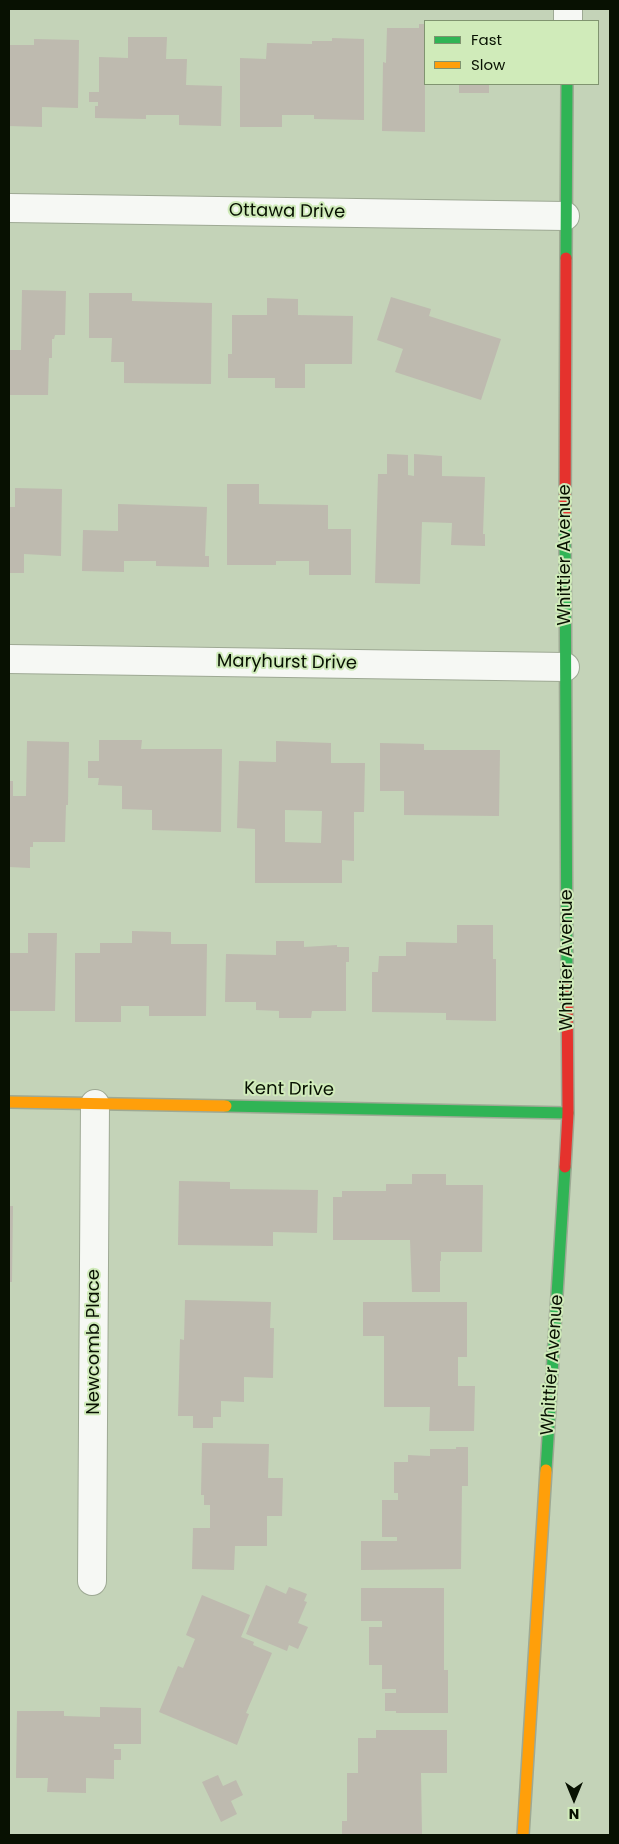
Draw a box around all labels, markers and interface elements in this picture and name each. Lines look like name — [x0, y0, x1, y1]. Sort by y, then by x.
legend — [424, 20, 599, 85]
text: Fast — [471, 29, 502, 50]
text: Slow — [471, 54, 505, 75]
street label: Ottawa Drive — [229, 200, 345, 224]
street label: Whittier Avenue — [554, 484, 576, 626]
street label: Maryhurst Drive — [217, 651, 357, 675]
street label: Whittier Avenue — [556, 889, 578, 1031]
street label: Kent Drive — [244, 1078, 334, 1102]
street label: Newcomb Place — [83, 1269, 105, 1415]
street label: Whittier Avenue — [537, 1294, 569, 1436]
north arrow — [549, 1774, 599, 1824]
text: N — [569, 1804, 579, 1824]

